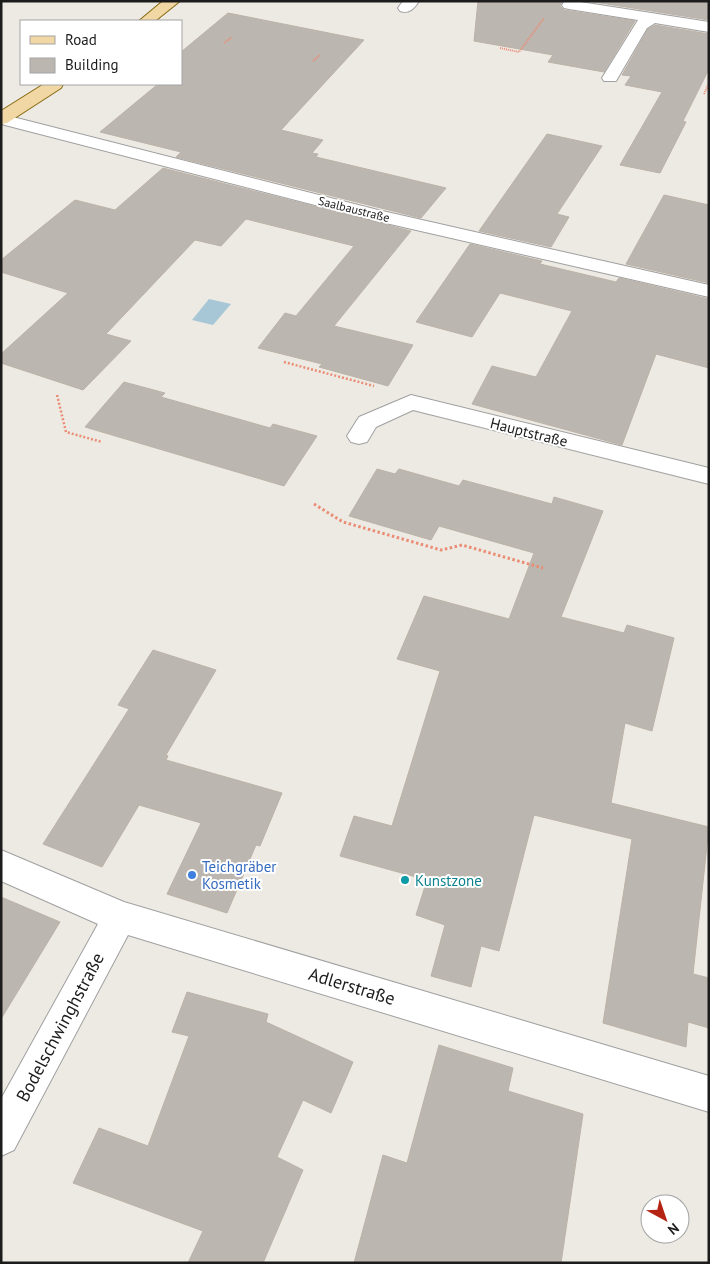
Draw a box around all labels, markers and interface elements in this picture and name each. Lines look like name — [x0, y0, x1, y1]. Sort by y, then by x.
legend — [20, 20, 182, 85]
text: Road — [65, 30, 97, 49]
text: Building — [65, 55, 119, 74]
street label: Saalbaustraße — [317, 193, 391, 225]
street label: Hauptstraße — [488, 413, 570, 451]
place label: Teichgräber Kosmetik — [202, 857, 276, 893]
marker: Teichgräber Kosmetik — [186, 869, 198, 881]
place label: Kunstzone — [415, 871, 482, 890]
marker: Kunstzone — [399, 874, 411, 886]
street label: Bodelschwinghstraße — [11, 948, 109, 1106]
street label: Adlerstraße — [306, 962, 398, 1010]
north arrow — [640, 1194, 690, 1244]
text: N — [664, 1219, 683, 1239]

